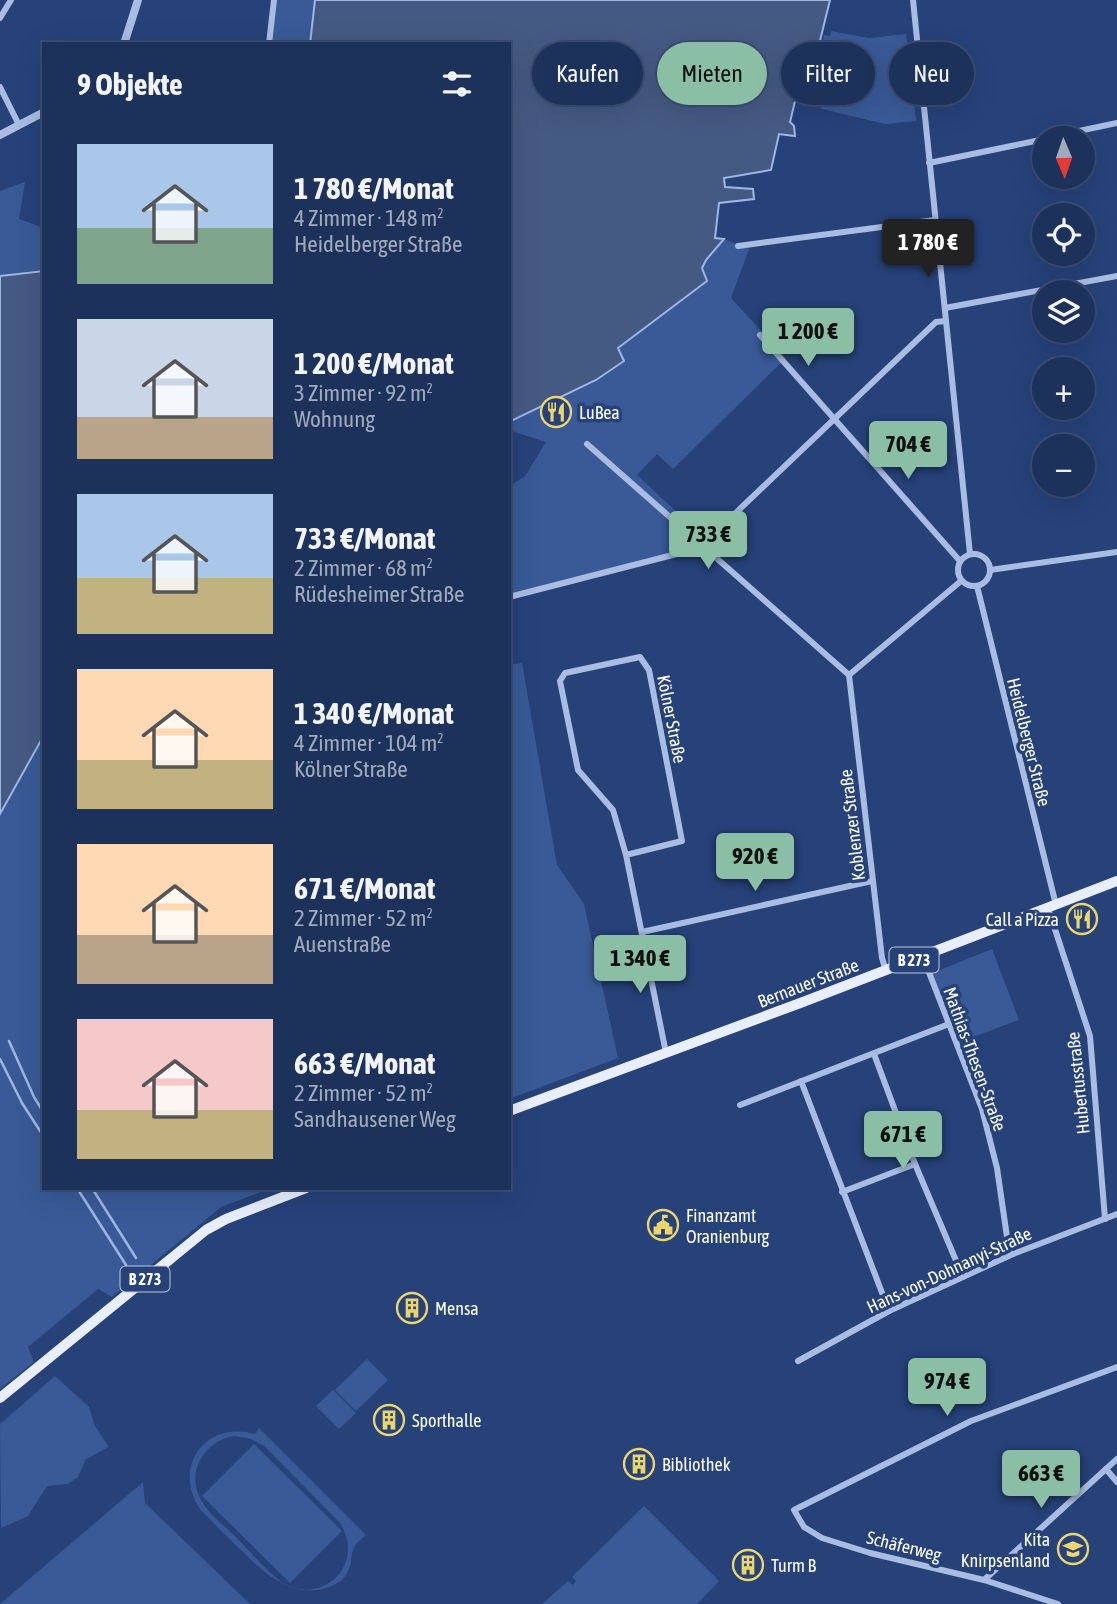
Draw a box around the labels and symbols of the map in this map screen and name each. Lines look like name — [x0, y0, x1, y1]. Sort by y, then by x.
north arrow — [1032, 126, 1096, 189]
pin: 1 780 € — [863, 219, 993, 279]
pin: 1 200 € — [743, 308, 873, 368]
restaurant icon: LuBea — [539, 395, 573, 429]
place label: LuBea — [579, 402, 620, 423]
pin: 704 € — [859, 421, 957, 481]
pin: 733 € — [659, 512, 757, 571]
street label: Kölner Straße — [653, 673, 691, 765]
street label: Heidelberger Straße — [1003, 676, 1055, 808]
street label: Koblenzer Straße — [835, 768, 869, 882]
pin: 920 € — [706, 834, 804, 893]
restaurant icon: Call a Pizza — [1065, 902, 1099, 936]
place label: Call a Pizza — [986, 909, 1059, 930]
pin: 1 340 € — [575, 936, 705, 995]
road number: B 273 — [890, 948, 939, 972]
street label: Bernauer Straße — [755, 954, 861, 1012]
street label: Mathias-Thesen-Straße — [939, 984, 1011, 1134]
street label: Hubertusstraße — [1062, 1031, 1094, 1135]
pin: 671 € — [854, 1112, 952, 1171]
place label: Finanzamt Oranienburg — [686, 1205, 770, 1247]
public building icon: Finanzamt Oranienburg — [646, 1208, 680, 1242]
street label: Hans-von-Dohnanyi-Straße — [863, 1223, 1035, 1317]
road number: B 273 — [120, 1266, 170, 1292]
building icon: Mensa — [395, 1291, 429, 1325]
place label: Mensa — [435, 1298, 479, 1319]
pin: 974 € — [898, 1358, 996, 1418]
building icon: Sporthalle — [372, 1403, 406, 1437]
place label: Sporthalle — [412, 1410, 482, 1431]
building icon: Bibliothek — [622, 1447, 656, 1481]
pin: 663 € — [992, 1450, 1090, 1510]
place label: Bibliothek — [662, 1454, 731, 1475]
street label: Schäferweg — [864, 1527, 944, 1565]
place label: Kita Knirpsenland — [961, 1529, 1050, 1571]
school or university icon: Kita Knirpsenland — [1056, 1532, 1090, 1566]
building icon: Turm B — [731, 1548, 765, 1582]
place label: Turm B — [771, 1555, 816, 1576]

